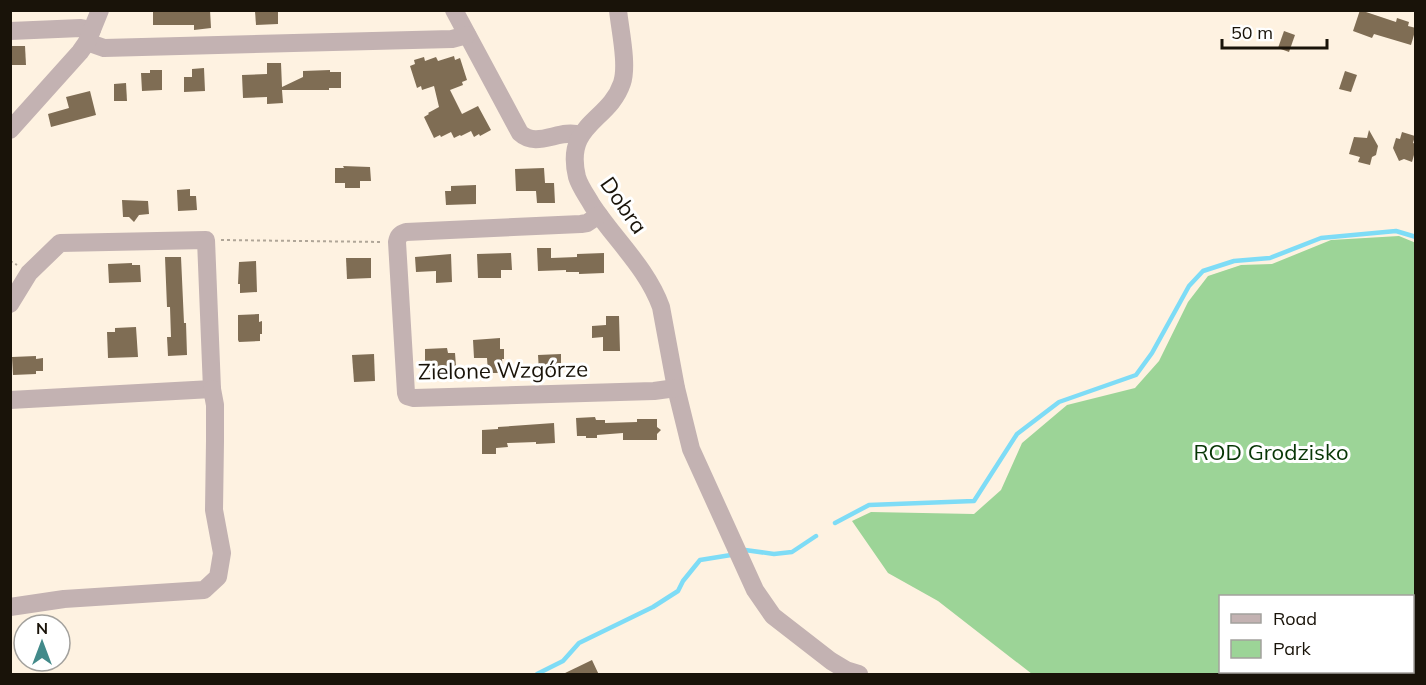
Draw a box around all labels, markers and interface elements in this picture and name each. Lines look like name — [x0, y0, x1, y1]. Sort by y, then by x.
scale bar — [1222, 12, 1327, 50]
text: 50 m — [1231, 21, 1273, 44]
street label: Dobra — [594, 171, 654, 239]
street label: Zielone Wzgórze — [418, 355, 588, 385]
park label: ROD Grodzisko — [1193, 438, 1349, 466]
legend — [1219, 595, 1414, 673]
text: Road — [1273, 607, 1317, 630]
north arrow — [12, 613, 72, 673]
text: N — [36, 618, 48, 638]
text: Park — [1273, 637, 1312, 660]

